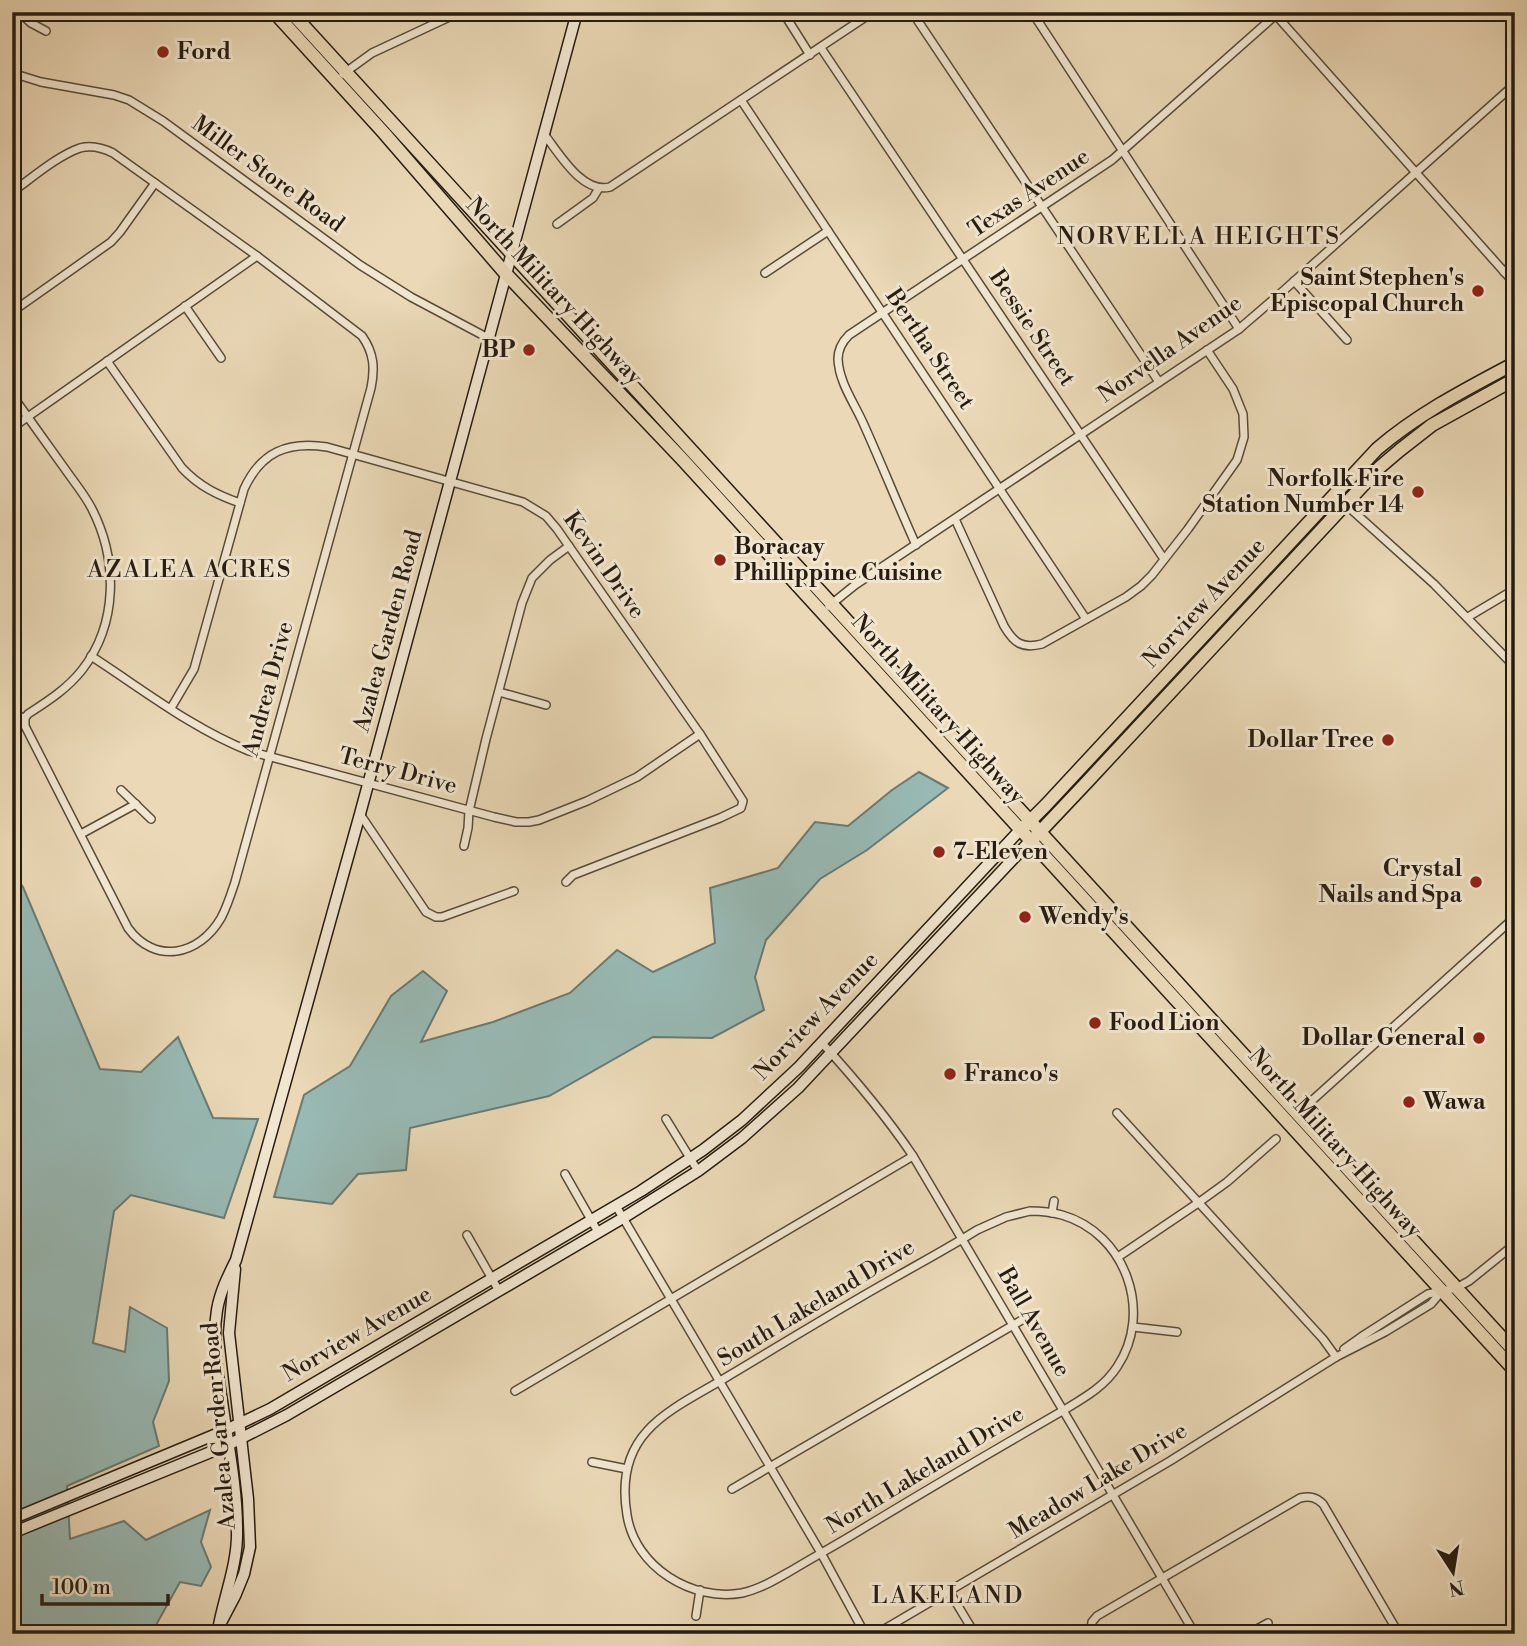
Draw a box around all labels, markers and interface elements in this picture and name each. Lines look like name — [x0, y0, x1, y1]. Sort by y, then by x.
place label: Ford — [177, 38, 231, 66]
marker: Ford — [155, 44, 171, 60]
street label: Miller Store Road — [186, 109, 350, 239]
street label: Texas Avenue — [963, 142, 1095, 244]
street label: North Military Highway — [460, 191, 649, 391]
district label: NORVELLA HEIGHTS — [1057, 222, 1341, 252]
street label: Bessie Street — [982, 264, 1081, 392]
place label: Saint Stephen's Episcopal Church — [1270, 264, 1464, 318]
street label: Bertha Street — [879, 283, 981, 415]
marker: Saint Stephen's Episcopal Church — [1470, 283, 1486, 299]
street label: Norvella Avenue — [1093, 289, 1247, 409]
place label: BP — [482, 336, 515, 364]
marker: BP — [521, 342, 537, 358]
place label: Norfolk Fire Station Number 14 — [1202, 465, 1404, 519]
marker: Norfolk Fire Station Number 14 — [1410, 484, 1426, 500]
street label: Kevin Drive — [557, 506, 651, 624]
street label: Azalea Garden Road — [347, 527, 428, 736]
street label: Norview Avenue — [1137, 532, 1271, 674]
place label: Boracay Phillippine Cuisine — [734, 533, 942, 587]
marker: Boracay Phillippine Cuisine — [712, 552, 728, 568]
district label: AZALEA ACRES — [86, 555, 293, 585]
street label: North Military Highway — [845, 608, 1031, 810]
street label: Andrea Drive — [236, 618, 299, 761]
place label: Dollar Tree — [1247, 726, 1374, 754]
marker: Dollar Tree — [1380, 732, 1396, 748]
street label: Terry Drive — [336, 742, 460, 800]
place label: 7-Eleven — [953, 838, 1048, 866]
marker: 7-Eleven — [931, 844, 947, 860]
place label: Crystal Nails and Spa — [1318, 855, 1463, 909]
marker: Crystal Nails and Spa — [1468, 874, 1484, 890]
place label: Wendy's — [1038, 903, 1129, 931]
marker: Wendy's — [1017, 909, 1033, 925]
street label: Norview Avenue — [748, 946, 884, 1086]
place label: Food Lion — [1109, 1009, 1219, 1037]
marker: Food Lion — [1087, 1015, 1103, 1031]
place label: Dollar General — [1302, 1024, 1465, 1052]
marker: Dollar General — [1471, 1030, 1487, 1046]
street label: North Military Highway — [1242, 1042, 1428, 1244]
place label: Franco's — [964, 1060, 1058, 1088]
marker: Franco's — [942, 1066, 958, 1082]
place label: Wawa — [1422, 1088, 1486, 1116]
marker: Wawa — [1401, 1094, 1417, 1110]
street label: South Lakeland Drive — [712, 1233, 920, 1373]
street label: Ball Avenue — [991, 1261, 1077, 1382]
street label: Norview Avenue — [277, 1280, 437, 1388]
street label: Azalea Garden Road — [196, 1321, 242, 1532]
street label: North Lakeland Drive — [821, 1400, 1029, 1540]
street label: Meadow Lake Drive — [1004, 1417, 1192, 1545]
north arrow — [1418, 1538, 1488, 1608]
scale bar — [42, 1562, 168, 1606]
text: N — [1446, 1574, 1466, 1601]
text: 100 m — [52, 1575, 111, 1601]
district label: LAKELAND — [871, 1581, 1025, 1611]

